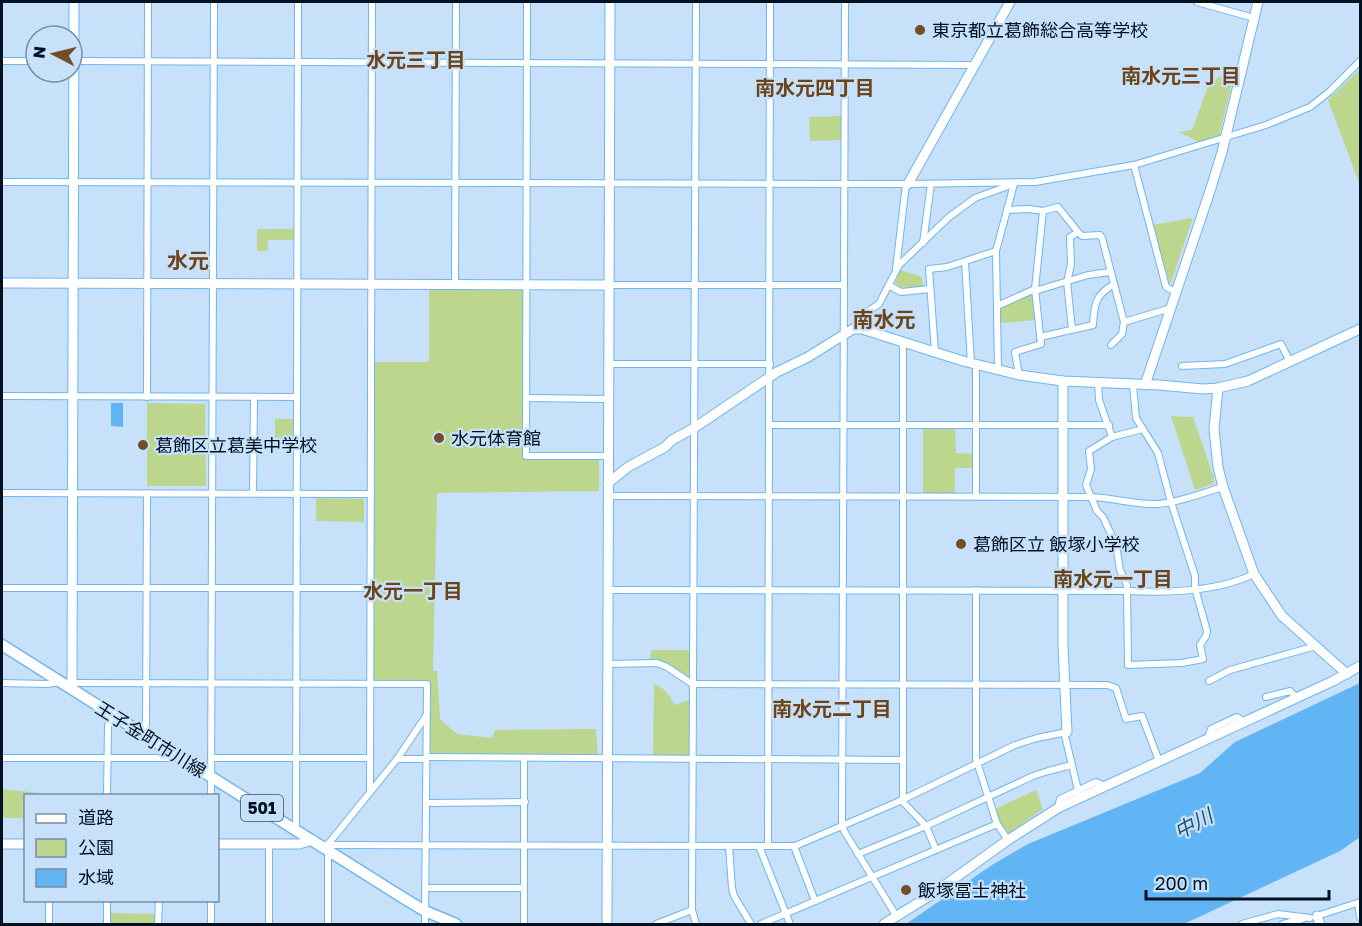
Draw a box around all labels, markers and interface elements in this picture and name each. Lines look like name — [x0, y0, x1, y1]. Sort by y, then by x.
place label: 東京都立葛飾総合高等学校 — [932, 19, 1148, 41]
marker: 東京都立葛飾総合高等学校 — [913, 23, 927, 37]
north arrow — [24, 24, 84, 84]
text: N — [28, 45, 50, 59]
district label: 水元三丁目 — [366, 47, 466, 71]
district label: 南水元三丁目 — [1121, 63, 1241, 87]
district label: 南水元四丁目 — [755, 75, 875, 99]
district label: 水元 — [167, 247, 209, 273]
district label: 南水元 — [853, 306, 916, 332]
place label: 水元体育館 — [451, 427, 541, 449]
marker: 水元体育館 — [432, 431, 446, 445]
place label: 葛飾区立葛美中学校 — [155, 434, 317, 456]
marker: 葛飾区立葛美中学校 — [136, 438, 150, 452]
place label: 葛飾区立 飯塚小学校 — [973, 533, 1140, 555]
marker: 葛飾区立 飯塚小学校 — [954, 537, 968, 551]
district label: 南水元一丁目 — [1053, 566, 1173, 590]
district label: 水元一丁目 — [363, 578, 463, 602]
street label: 王子金町市川線 — [92, 696, 210, 782]
district label: 南水元二丁目 — [772, 696, 892, 720]
legend — [24, 794, 219, 902]
road number: 501 — [241, 795, 283, 821]
water label: 中川 — [1170, 802, 1218, 843]
text: 道路 — [78, 806, 114, 828]
text: 公園 — [78, 836, 114, 858]
scale bar — [1146, 863, 1329, 901]
text: 水域 — [78, 866, 114, 888]
text: 200 m — [1155, 872, 1208, 894]
place label: 飯塚冨士神社 — [918, 879, 1026, 901]
marker: 飯塚冨士神社 — [899, 883, 913, 897]

